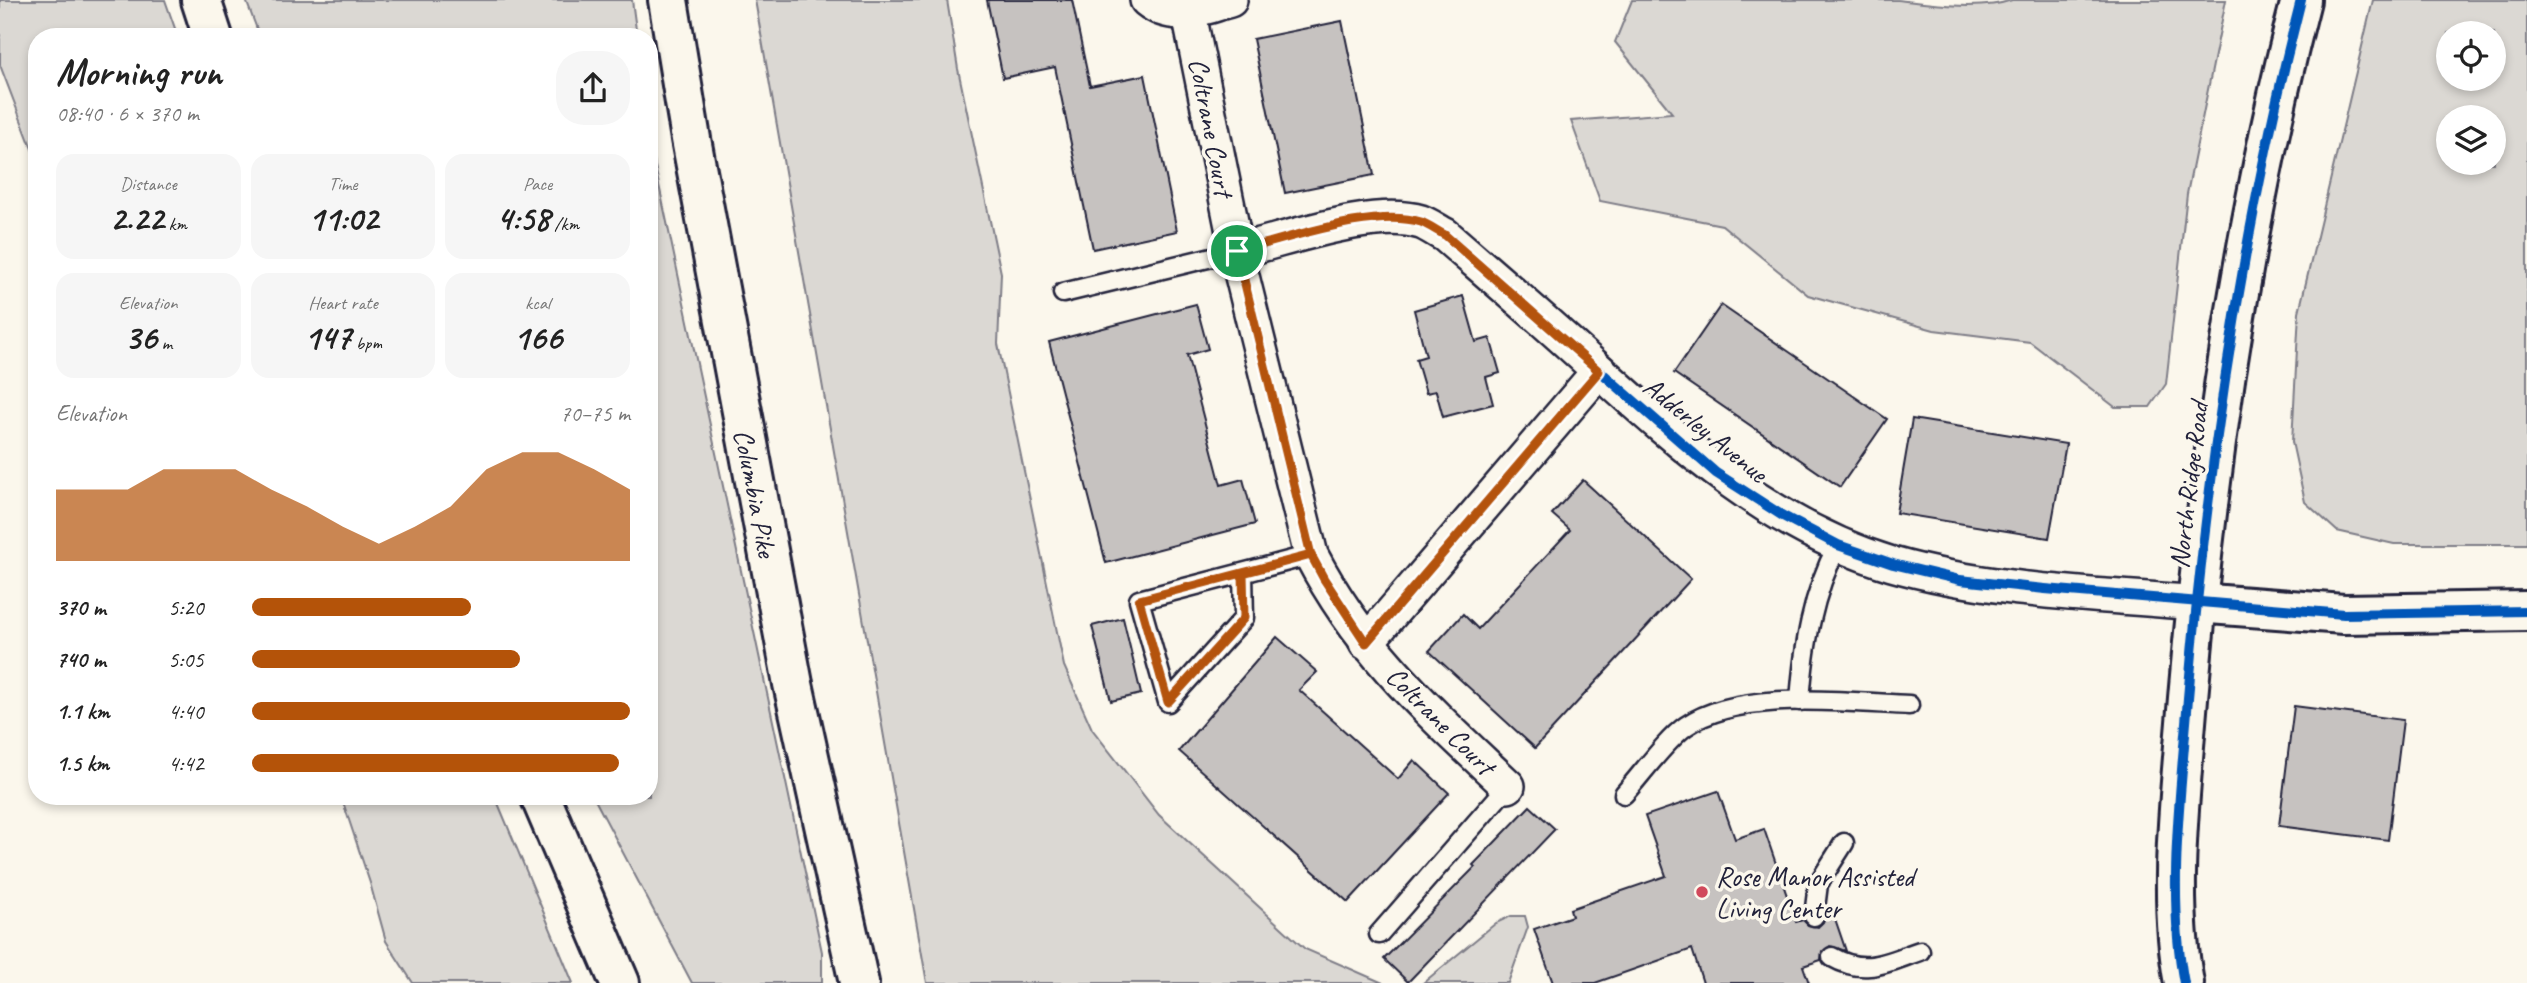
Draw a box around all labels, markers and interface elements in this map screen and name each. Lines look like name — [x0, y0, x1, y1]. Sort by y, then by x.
map controls — [2436, 21, 2506, 175]
button: locate — [2436, 21, 2506, 91]
text: Morning run — [56, 49, 222, 96]
button: share — [556, 51, 630, 125]
street label: Coltrane Court — [1181, 55, 1243, 203]
text: 08:40 · 6 × 370 m — [56, 99, 199, 128]
button: layers — [2436, 105, 2506, 175]
text: Distance — [120, 172, 177, 196]
text: Time — [328, 172, 358, 196]
text: Pace — [523, 172, 552, 196]
text: 2.22 — [110, 196, 164, 241]
text: 11:02 — [308, 196, 378, 241]
text: 4:58 — [496, 196, 550, 241]
text: km — [164, 212, 187, 236]
text: /km — [550, 212, 579, 236]
pin — [1207, 221, 1267, 281]
icon: arrive — [1218, 232, 1256, 270]
text: Elevation — [119, 291, 178, 315]
text: Heart rate — [308, 291, 378, 315]
text: kcal — [525, 291, 550, 315]
text: 36 — [125, 315, 157, 360]
text: 147 — [304, 315, 351, 360]
text: 166 — [513, 315, 562, 360]
text: m — [157, 331, 172, 355]
text: bpm — [351, 331, 382, 355]
street label: Adderley Avenue — [1637, 369, 1776, 491]
street label: North Ridge Road — [2161, 396, 2217, 570]
text: Elevation — [56, 399, 127, 428]
text: 70–75 m — [560, 399, 630, 428]
street label: Columbia Pike — [726, 426, 785, 562]
text: 370 m — [56, 593, 106, 622]
text: 5:20 — [168, 593, 204, 622]
text: 740 m — [56, 645, 106, 674]
text: 5:05 — [168, 645, 204, 674]
street label: Coltrane Court — [1379, 659, 1505, 785]
text: 1.1 km — [56, 697, 110, 726]
text: 4:40 — [168, 697, 204, 726]
text: 1.5 km — [56, 749, 109, 778]
text: 4:42 — [168, 749, 204, 778]
place label: Rose Manor Assisted Living Center — [1716, 859, 1918, 926]
marker: Rose Manor Assisted Living Center — [1694, 884, 1710, 900]

